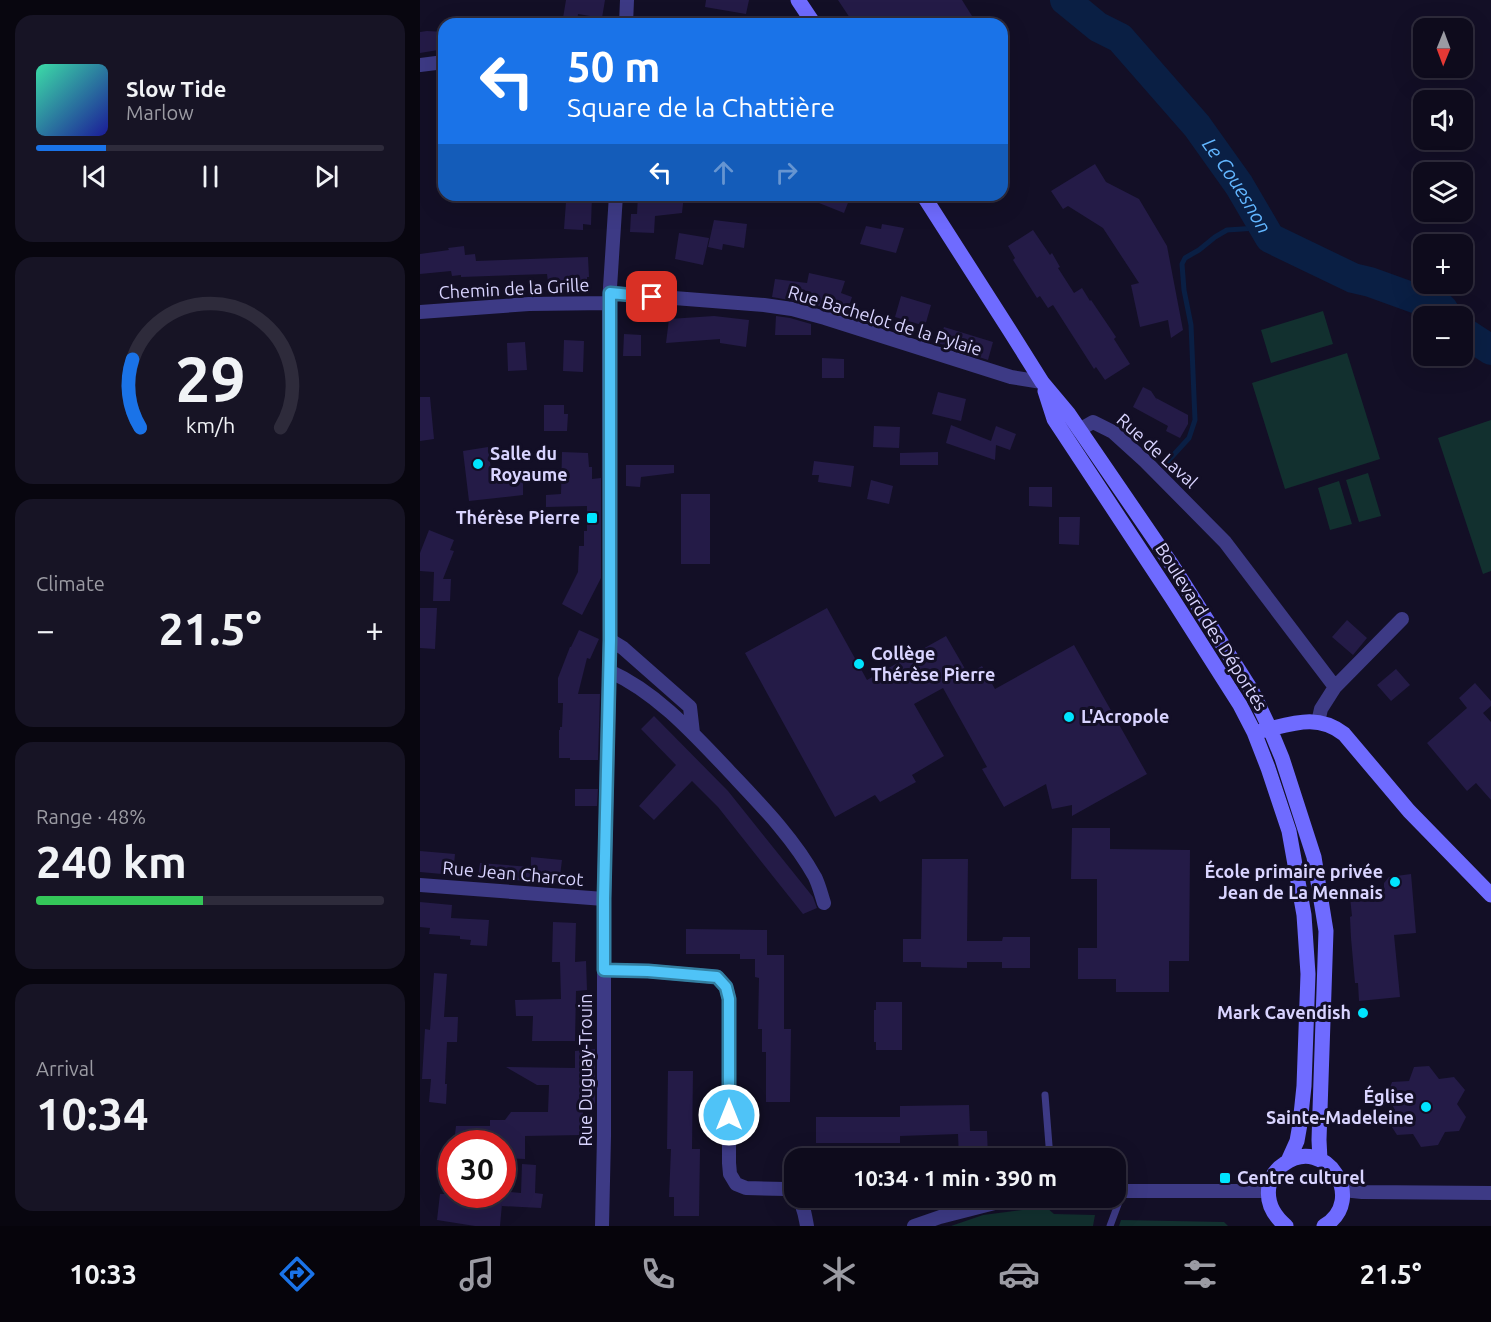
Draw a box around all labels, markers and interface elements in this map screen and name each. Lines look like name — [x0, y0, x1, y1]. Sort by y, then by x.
north arrow — [1413, 18, 1473, 78]
map controls — [1413, 18, 1473, 366]
icon: left — [468, 42, 546, 120]
text: 50 m — [567, 43, 661, 90]
text: Slow Tide — [126, 76, 226, 101]
button: sound — [1413, 90, 1473, 150]
text: Square de la Chattière — [567, 92, 835, 122]
text: Marlow — [126, 101, 194, 124]
water label: Le Couesnon — [1198, 133, 1277, 237]
icon: left — [644, 156, 677, 189]
icon: ahead — [707, 156, 740, 189]
icon: right — [770, 156, 803, 189]
icon: previous — [78, 160, 111, 193]
icon: pause — [194, 160, 227, 193]
icon: next — [310, 160, 343, 193]
button: layers — [1413, 162, 1473, 222]
button: + — [1413, 234, 1473, 294]
pin — [626, 271, 677, 322]
street label: Chemin de la Grille — [438, 274, 590, 302]
icon: arrive — [635, 280, 668, 313]
street label: Rue Bachelot de la Pylaie — [786, 281, 985, 359]
button: − — [1413, 306, 1473, 366]
text: 29 — [175, 344, 245, 414]
street label: Rue de Laval — [1113, 409, 1202, 492]
text: km/h — [185, 413, 235, 437]
place label: Salle du Royaume — [490, 443, 568, 484]
marker: Salle du Royaume — [471, 457, 485, 471]
place label: Thérèse Pierre — [456, 507, 580, 527]
marker: Thérèse Pierre — [585, 511, 599, 525]
street label: Boulevard des Déportés — [1152, 539, 1272, 714]
text: Climate — [36, 572, 105, 595]
text: 21.5° — [158, 603, 262, 654]
text: − — [36, 611, 55, 648]
text: + — [365, 611, 384, 648]
place label: Collège Thérèse Pierre — [871, 643, 995, 684]
marker: Collège Thérèse Pierre — [852, 657, 866, 671]
place label: L'Acropole — [1081, 706, 1169, 726]
marker: L'Acropole — [1062, 710, 1076, 724]
text: Range · 48% — [36, 805, 146, 828]
text: 240 km — [36, 836, 187, 887]
street label: Rue Jean Charcot — [442, 857, 584, 889]
place label: École primaire privée Jean de La Mennais — [1205, 860, 1383, 902]
marker: École primaire privée Jean de La Mennais — [1388, 875, 1402, 889]
street label: Rue Duguay-Trouin — [575, 993, 595, 1147]
place label: Mark Cavendish — [1217, 1002, 1351, 1022]
marker: Mark Cavendish — [1356, 1006, 1370, 1020]
text: Arrival — [36, 1057, 94, 1080]
position arrow — [697, 1083, 761, 1147]
place label: Église Sainte-Madeleine — [1266, 1085, 1414, 1127]
text: 10:34 — [36, 1088, 149, 1139]
marker: Église Sainte-Madeleine — [1419, 1100, 1433, 1114]
speed limit sign: 30 — [438, 1130, 516, 1208]
text: 10:34 · 1 min · 390 m — [853, 1165, 1057, 1190]
place label: Centre culturel — [1237, 1167, 1366, 1187]
marker: Centre culturel — [1218, 1171, 1232, 1185]
icon: directions — [276, 1253, 318, 1295]
icon: music — [456, 1253, 498, 1295]
icon: phone — [637, 1253, 679, 1295]
icon: climate — [818, 1253, 860, 1295]
icon: car — [998, 1253, 1040, 1295]
icon: filters — [1179, 1253, 1221, 1295]
text: 10:33 — [69, 1259, 137, 1289]
text: 21.5° — [1360, 1259, 1422, 1289]

